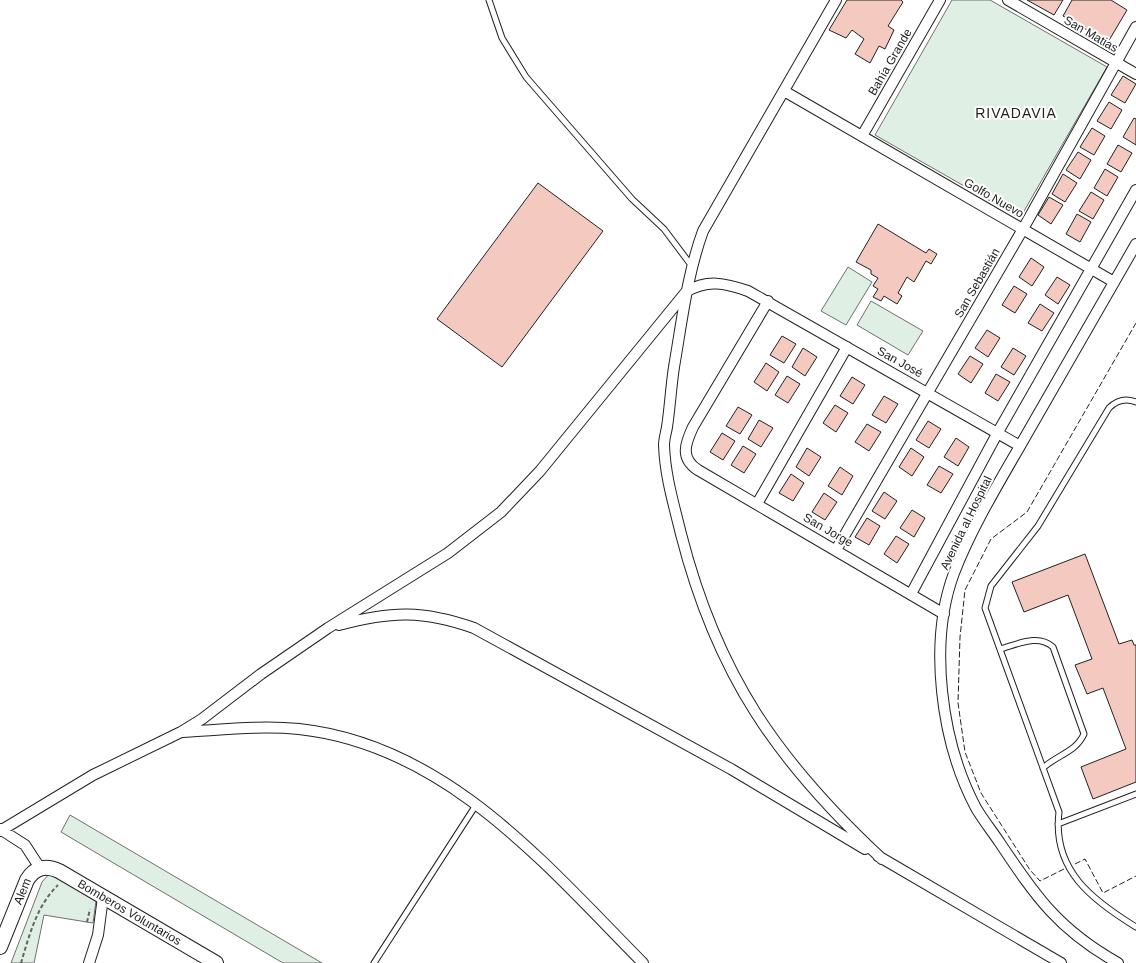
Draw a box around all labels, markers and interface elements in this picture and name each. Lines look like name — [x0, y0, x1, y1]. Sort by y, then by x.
street label: San Matias — [1062, 13, 1120, 55]
street label: Bahía Grande — [865, 26, 915, 98]
district label: RIVADAVIA — [975, 105, 1057, 121]
street label: Golfo Nuevo — [962, 175, 1027, 221]
street label: San Sebastián — [951, 246, 1003, 320]
street label: San José — [875, 344, 926, 380]
street label: Avenida al Hospital — [937, 474, 995, 572]
street label: San Jorge — [801, 510, 855, 550]
street label: Alem — [11, 876, 34, 907]
street label: Bomberos Voluntarios — [75, 877, 184, 948]

